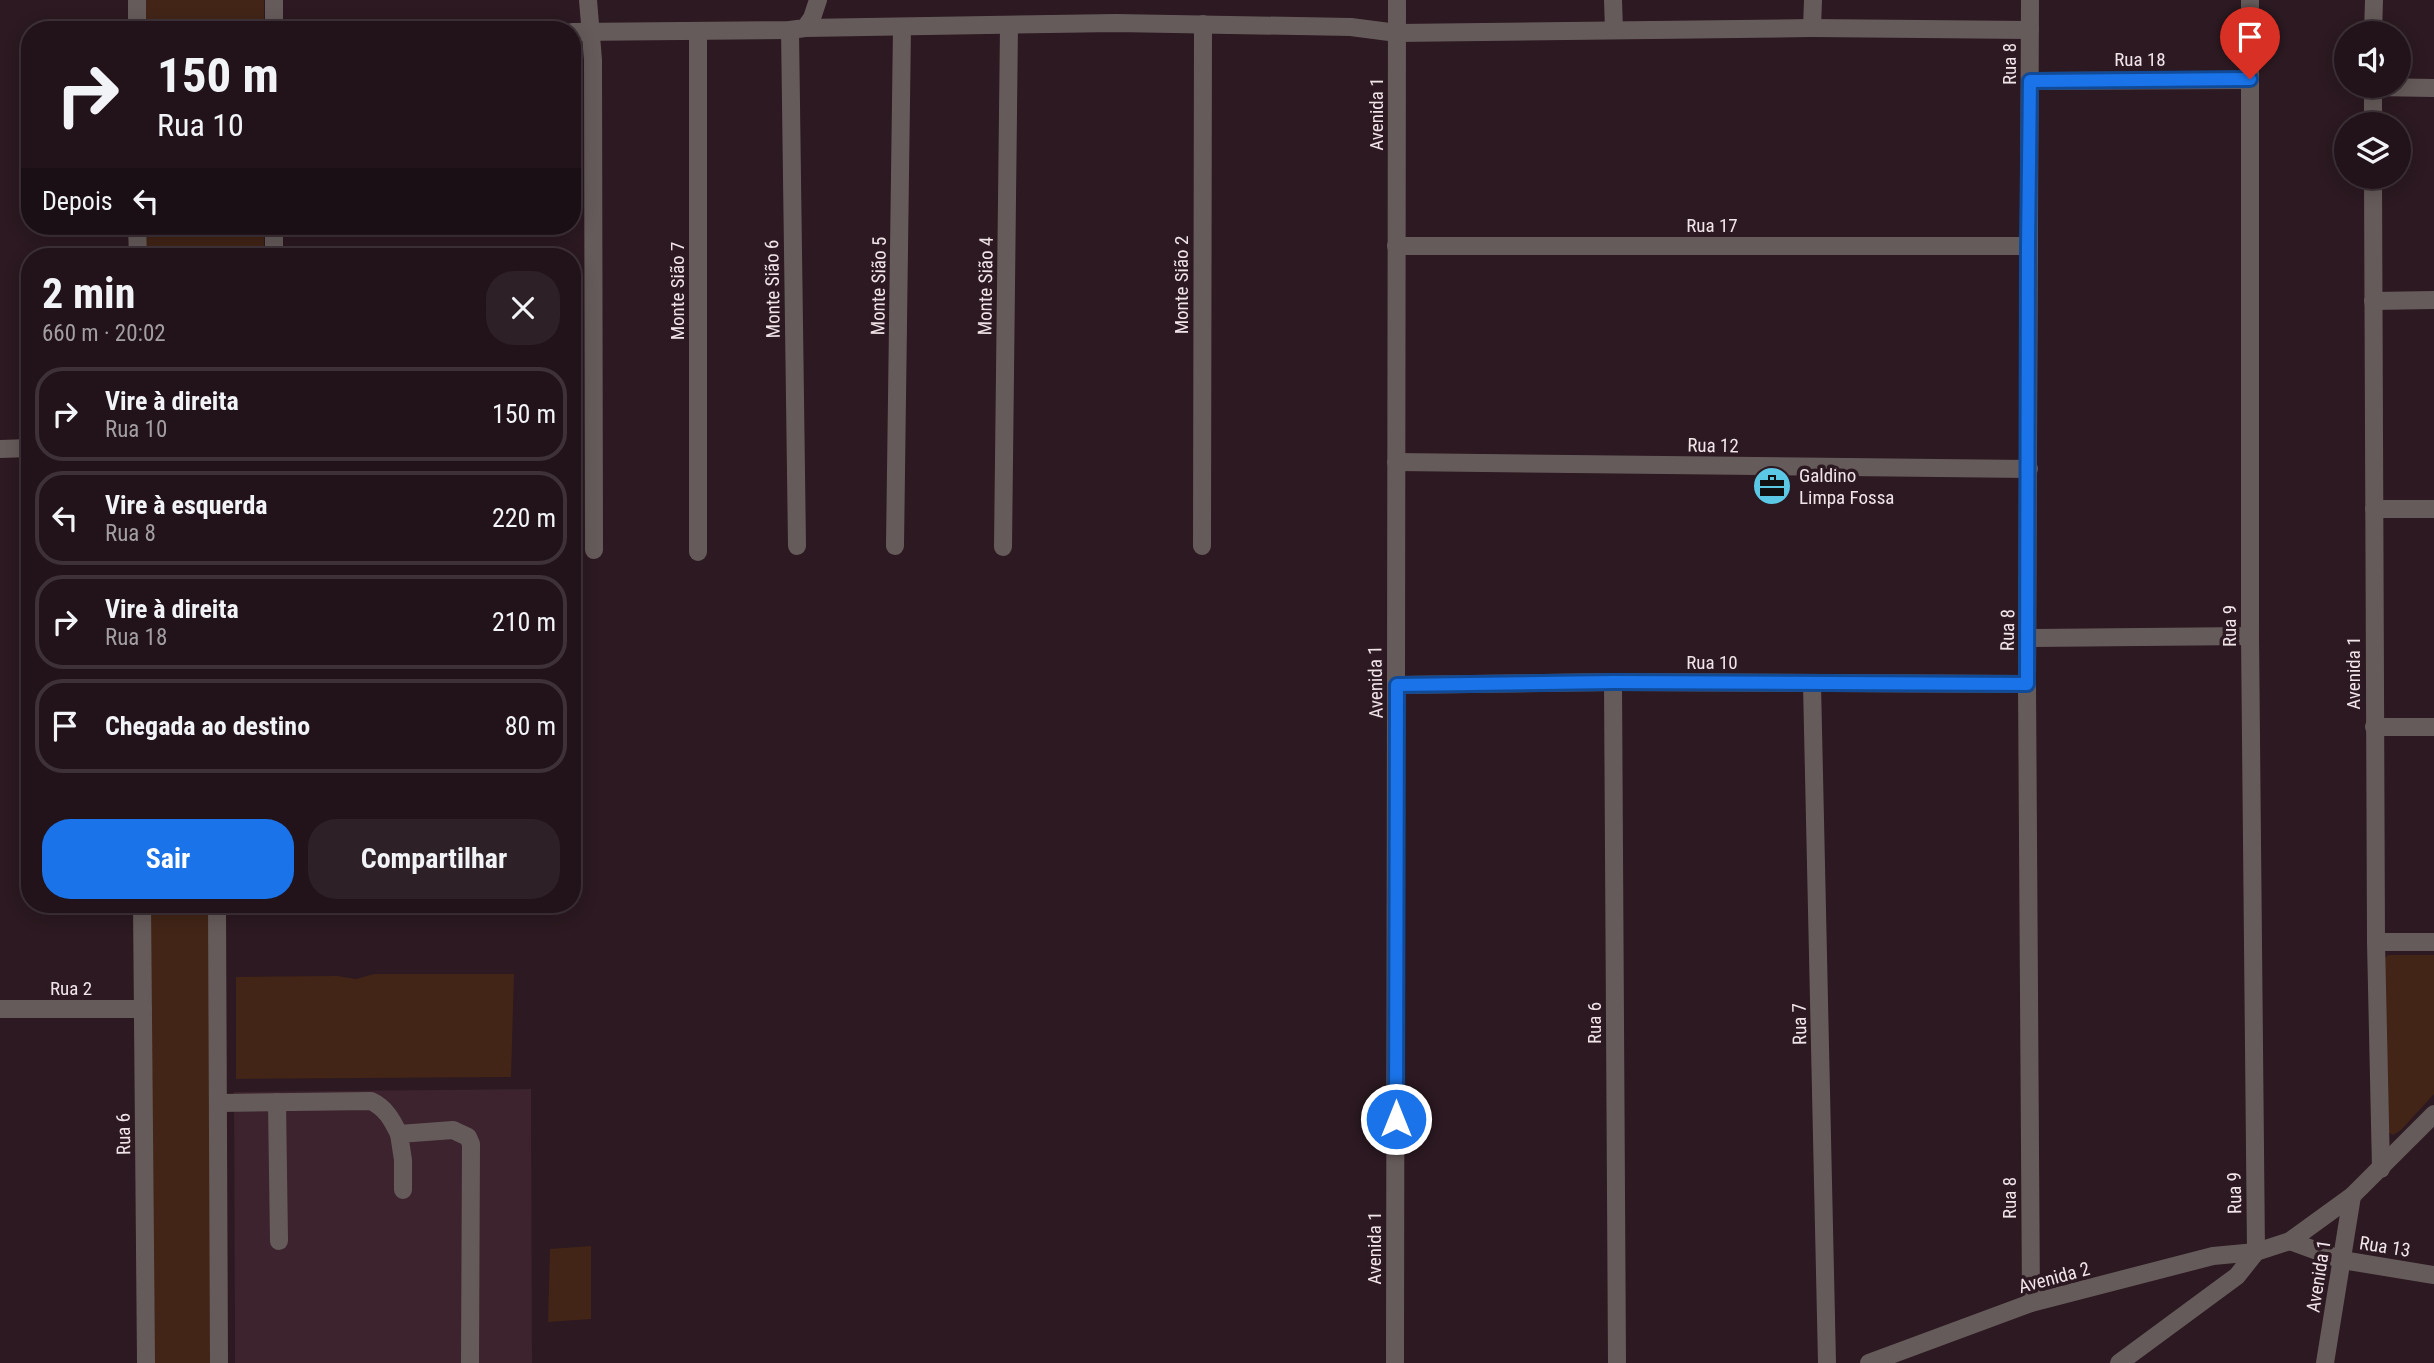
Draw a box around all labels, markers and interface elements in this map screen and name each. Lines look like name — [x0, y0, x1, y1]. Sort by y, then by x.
pin — [2220, 7, 2280, 79]
icon: arrive — [2231, 18, 2269, 56]
map controls — [2334, 21, 2411, 189]
button: sound — [2334, 21, 2411, 98]
street label: Rua 8 — [1998, 43, 2021, 85]
text: 150 m — [157, 47, 279, 104]
street label: Rua 18 — [2114, 48, 2166, 71]
icon: right — [42, 49, 133, 140]
street label: Avenida 1 — [1365, 77, 1388, 151]
text: Rua 10 — [157, 106, 244, 144]
button: layers — [2334, 112, 2411, 189]
icon: left — [127, 182, 165, 220]
text: Depois — [42, 186, 113, 216]
street label: Rua 17 — [1686, 214, 1738, 237]
street label: Monte Sião 2 — [1170, 236, 1193, 334]
street label: Monte Sião 5 — [866, 237, 891, 335]
street label: Monte Sião 4 — [973, 237, 998, 335]
street label: Monte Sião 6 — [760, 240, 785, 338]
street label: Monte Sião 7 — [666, 242, 689, 340]
text: 2 min — [42, 269, 135, 318]
button: close — [486, 271, 560, 345]
text: 660 m · 20:02 — [42, 320, 166, 347]
text: Vire à direita — [105, 386, 239, 416]
icon: right — [46, 395, 84, 433]
text: 150 m — [492, 399, 556, 429]
text: Rua 10 — [105, 416, 167, 443]
street label: Rua 12 — [1687, 434, 1739, 457]
place label: Galdino Limpa Fossa — [1799, 464, 1894, 509]
office icon: Galdino Limpa Fossa — [1751, 465, 1793, 507]
text: Vire à esquerda — [105, 490, 268, 520]
icon: left — [46, 499, 84, 537]
text: 220 m — [492, 503, 556, 533]
text: Rua 8 — [105, 520, 156, 547]
text: Vire à direita — [105, 594, 239, 624]
icon: right — [46, 603, 84, 641]
street label: Rua 9 — [2218, 605, 2241, 647]
text: 210 m — [492, 607, 556, 637]
street label: Rua 8 — [1996, 609, 2019, 651]
text: Rua 18 — [105, 624, 167, 651]
street label: Avenida 1 — [2342, 636, 2365, 710]
street label: Avenida 1 — [1363, 645, 1388, 719]
street label: Rua 10 — [1686, 651, 1738, 674]
icon: arrive — [46, 707, 84, 745]
text: Chegada ao destino — [105, 711, 310, 741]
text: 80 m — [505, 711, 556, 741]
button: Sair — [42, 819, 294, 899]
button: Compartilhar — [308, 819, 560, 899]
street label: Rua 2 — [50, 977, 92, 1000]
street label: Rua 6 — [1583, 1002, 1606, 1044]
street label: Rua 7 — [1788, 1003, 1811, 1045]
position arrow — [1359, 1082, 1433, 1156]
street label: Rua 6 — [112, 1113, 135, 1155]
street label: Rua 9 — [2223, 1172, 2246, 1214]
street label: Rua 8 — [1998, 1177, 2021, 1219]
street label: Avenida 1 — [1363, 1211, 1386, 1285]
street label: Rua 13 — [2358, 1231, 2412, 1262]
street label: Avenida 1 — [2301, 1238, 2336, 1314]
street label: Avenida 2 — [2016, 1257, 2092, 1298]

